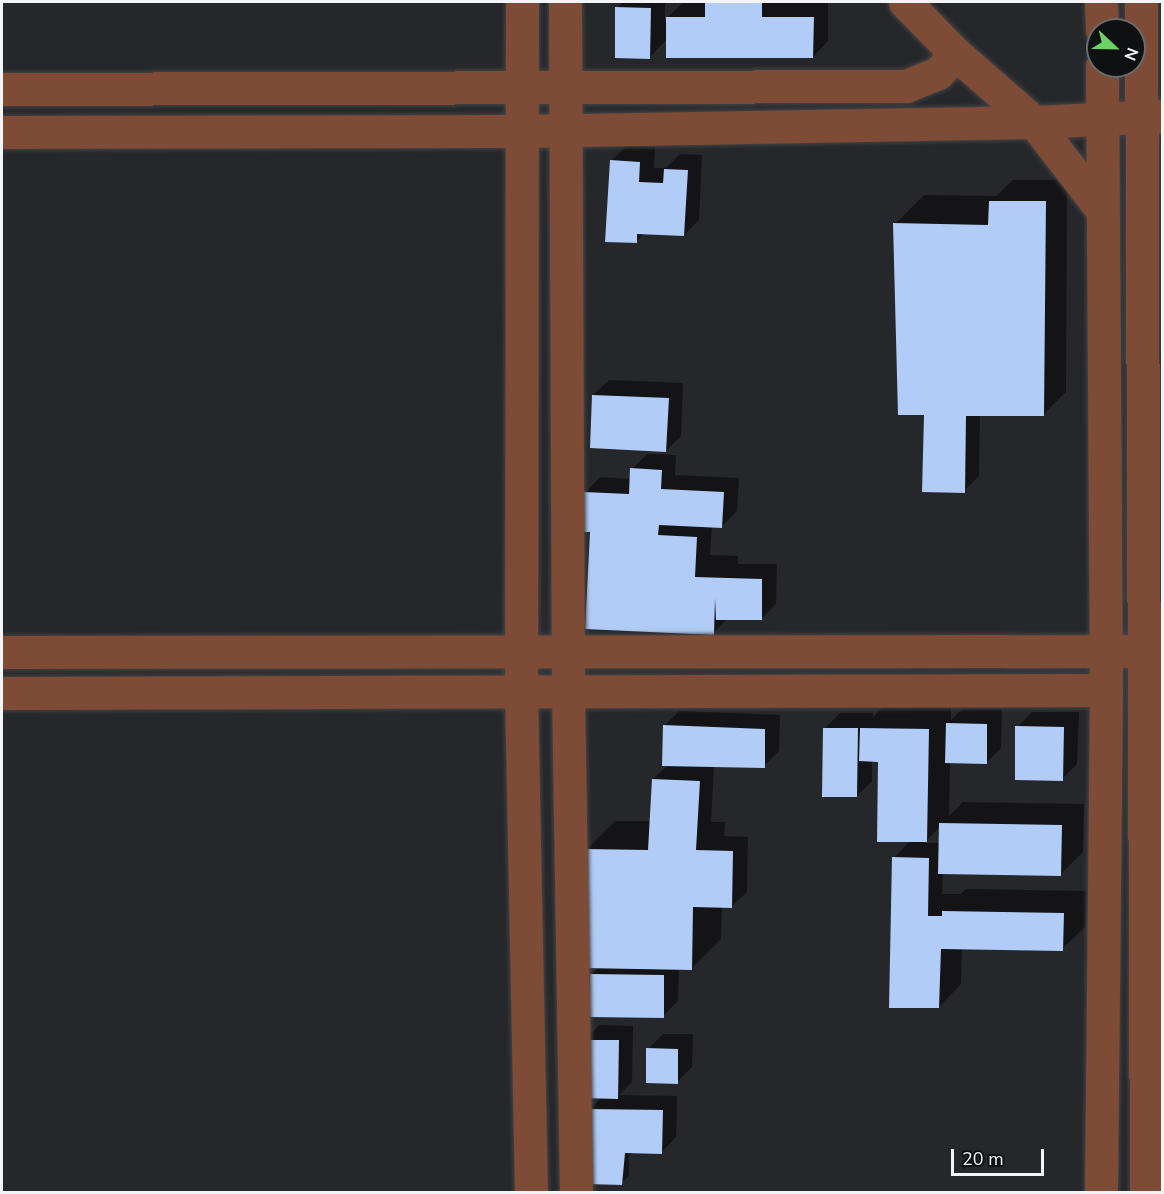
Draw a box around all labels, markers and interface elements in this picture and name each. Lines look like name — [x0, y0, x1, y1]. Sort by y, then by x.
north arrow — [1086, 18, 1146, 78]
text: N — [1118, 44, 1143, 64]
scale bar — [954, 1137, 1047, 1175]
text: 20 m — [962, 1147, 1004, 1171]

